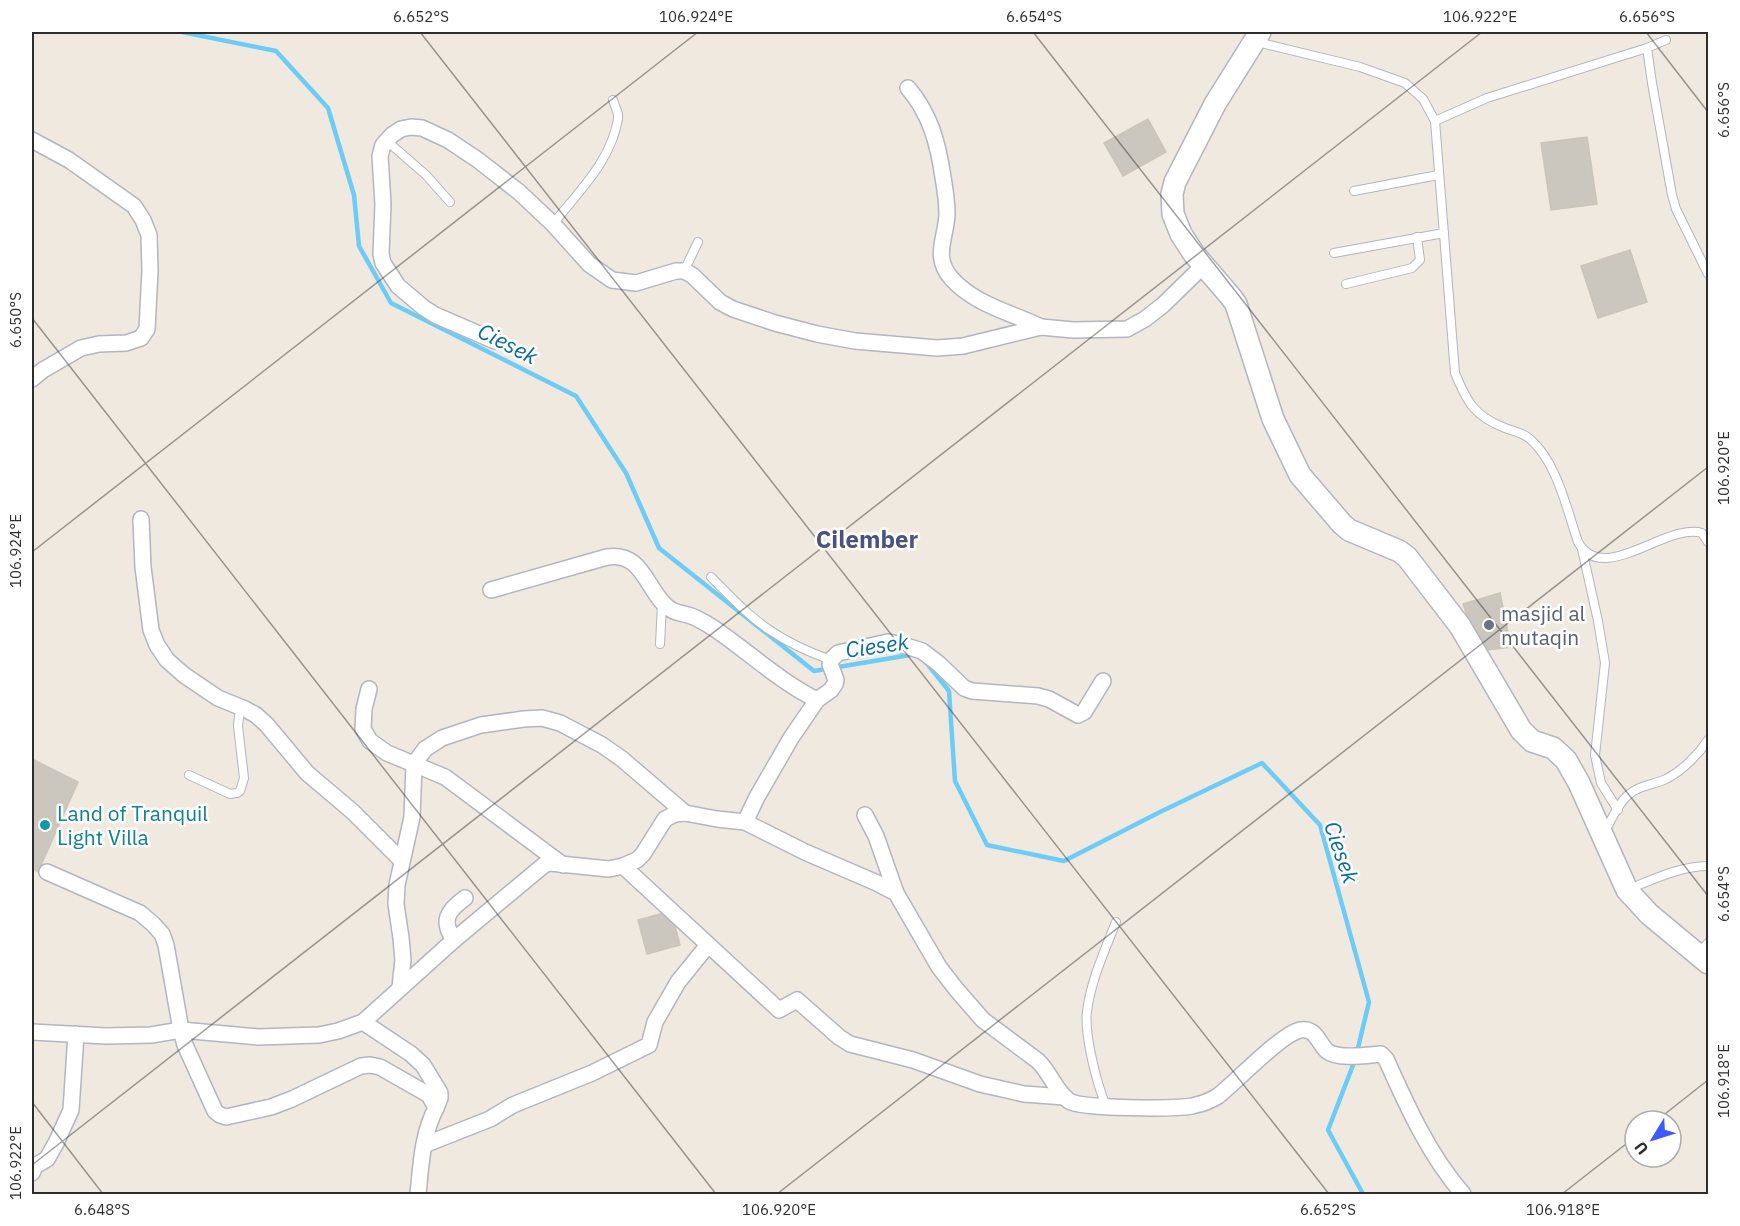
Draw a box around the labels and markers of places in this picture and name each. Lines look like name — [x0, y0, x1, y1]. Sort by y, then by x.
place label: masjid al mutaqin — [1501, 599, 1586, 651]
marker: masjid al mutaqin — [1482, 618, 1496, 632]
place label: Land of Tranquil Light Villa — [57, 799, 208, 851]
marker: Land of Tranquil Light Villa — [38, 818, 52, 832]

